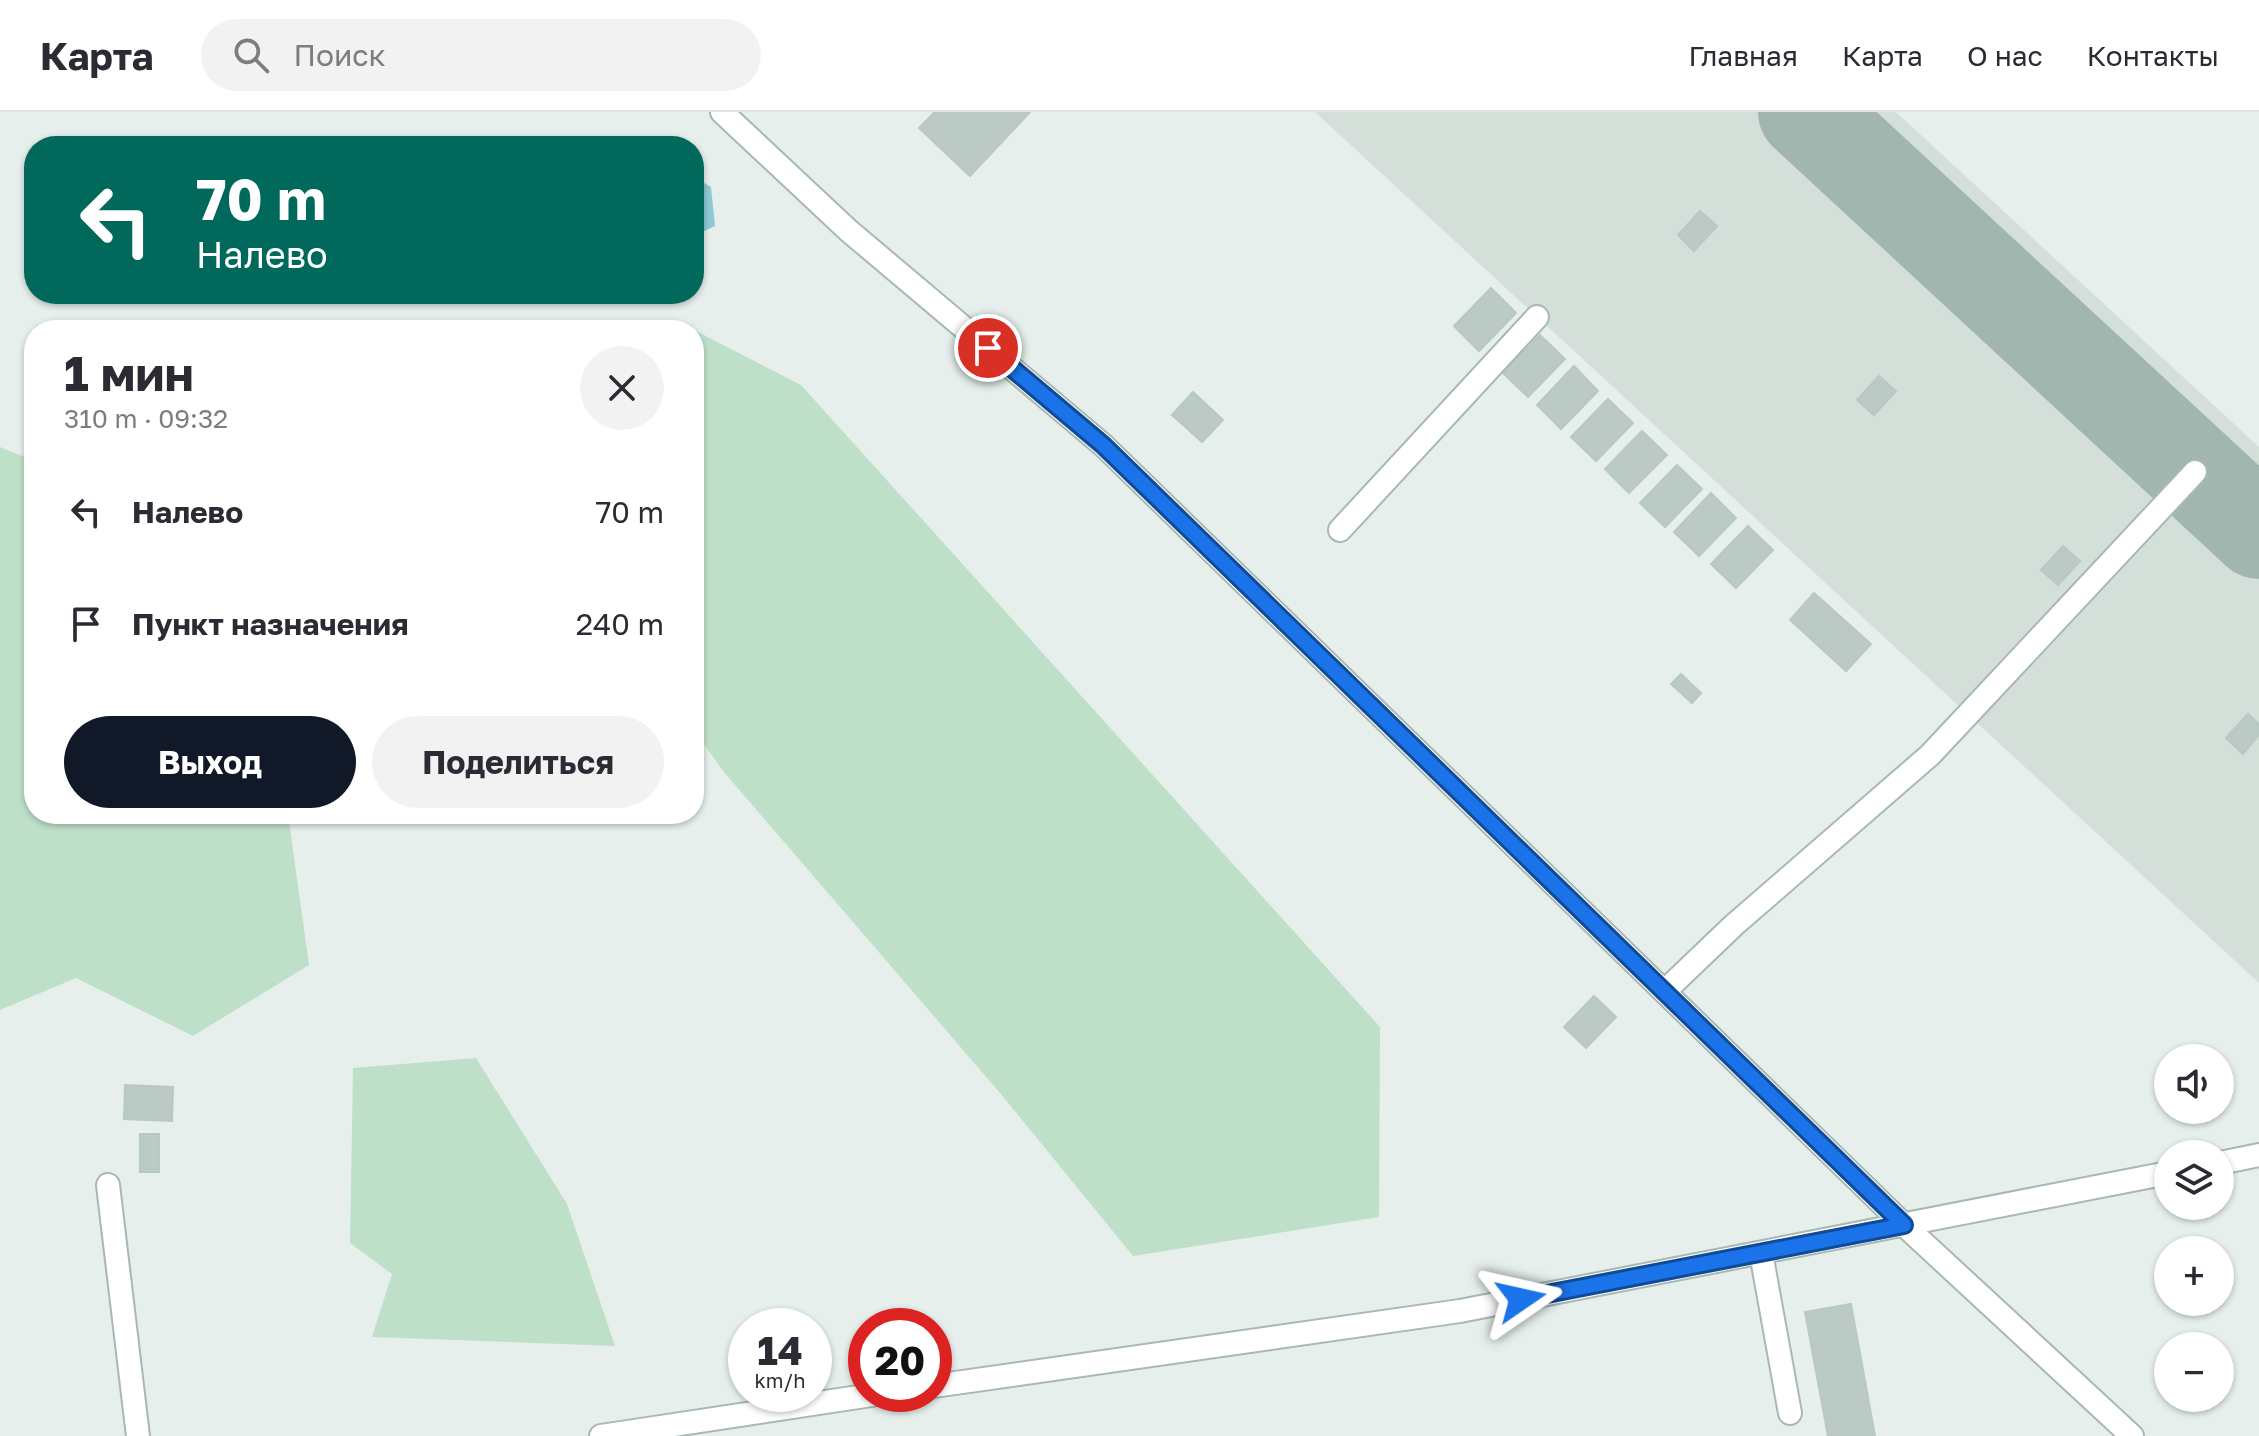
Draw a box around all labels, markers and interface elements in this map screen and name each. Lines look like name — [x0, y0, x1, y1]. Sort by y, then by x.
search box — [201, 19, 761, 91]
text: Карта — [40, 33, 153, 78]
icon: search — [229, 33, 273, 77]
text: Поиск — [293, 37, 386, 73]
text: Главная — [1688, 39, 1798, 72]
text: Карта — [1842, 39, 1923, 72]
text: О нас — [1967, 39, 2043, 72]
text: Контакты — [2087, 39, 2219, 72]
text: 70 m — [196, 165, 326, 232]
icon: left — [64, 168, 168, 272]
text: Налево — [196, 233, 328, 276]
pin — [954, 314, 1022, 382]
icon: arrive — [966, 326, 1010, 370]
text: 1 мин — [64, 344, 194, 402]
button: close — [580, 346, 664, 430]
text: 310 m · 09:32 — [64, 403, 228, 434]
icon: left — [64, 490, 108, 534]
text: Налево — [132, 494, 243, 530]
text: 70 m — [595, 494, 664, 530]
icon: arrive — [64, 602, 108, 646]
text: Пункт назначения — [132, 606, 409, 642]
text: 240 m — [576, 606, 664, 642]
button: Выход — [64, 716, 356, 808]
button: Поделиться — [372, 716, 664, 808]
map controls — [2154, 1044, 2234, 1412]
button: sound — [2154, 1044, 2234, 1124]
button: layers — [2154, 1140, 2234, 1220]
button: + — [2154, 1236, 2234, 1316]
position arrow — [1479, 1257, 1563, 1341]
speed limit sign: 20 — [848, 1308, 952, 1412]
text: 14 — [757, 1326, 803, 1374]
button: − — [2154, 1332, 2234, 1412]
text: km/h — [755, 1368, 805, 1392]

